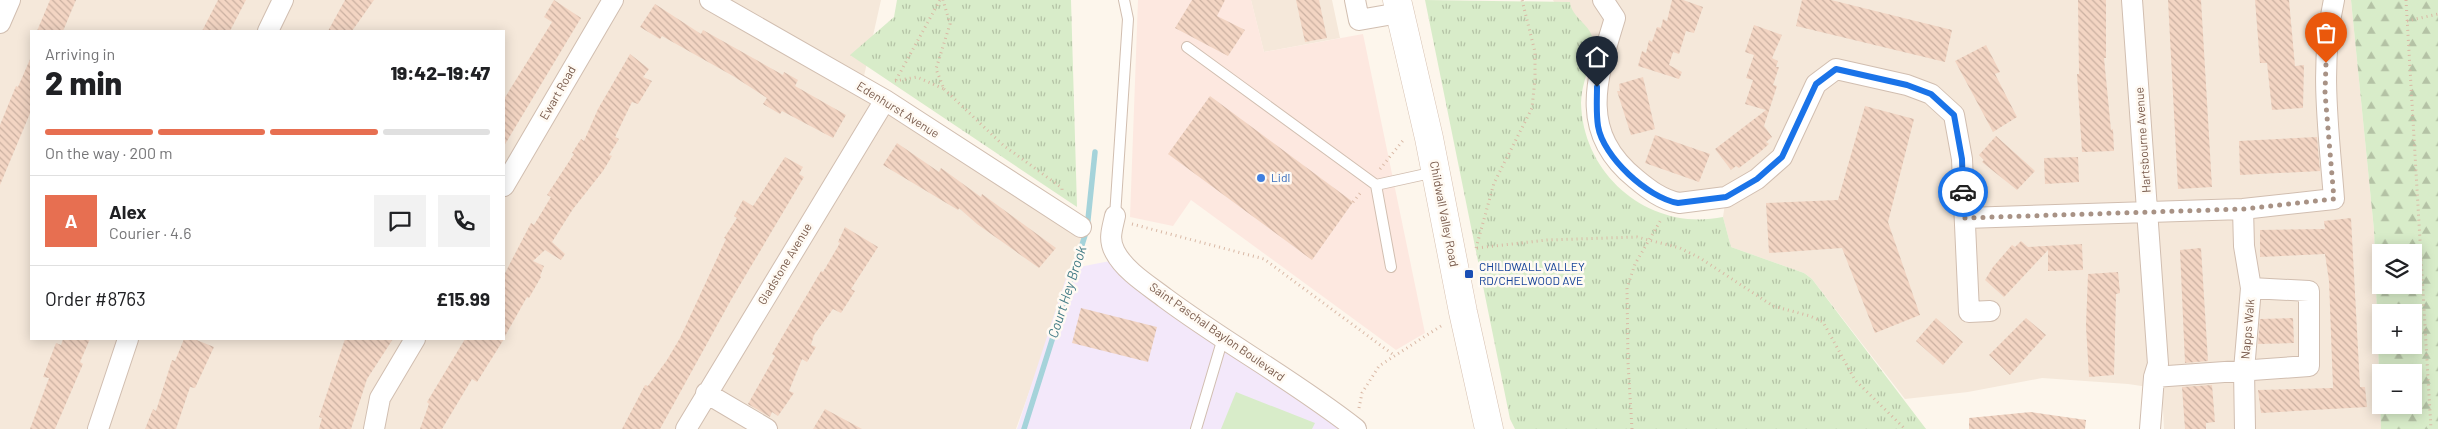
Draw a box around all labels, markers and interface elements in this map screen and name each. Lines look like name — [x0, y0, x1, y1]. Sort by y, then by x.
pin — [2305, 12, 2347, 63]
icon: bag — [2312, 19, 2340, 47]
pin — [1576, 36, 1618, 87]
icon: home — [1583, 43, 1611, 71]
text: Arriving in — [45, 44, 115, 63]
text: 19:42–19:47 — [390, 61, 490, 84]
text: 2 min — [45, 63, 122, 101]
street label: Ewart Road — [536, 63, 578, 122]
street label: Edenhurst Avenue — [855, 78, 942, 140]
street label: Hartsbourne Avenue — [2131, 87, 2153, 193]
text: On the way · 200 m — [45, 143, 173, 162]
street label: Childwall Valley Road — [1428, 160, 1462, 268]
courier — [1938, 167, 1988, 217]
place label: Lidl — [1271, 170, 1290, 184]
marker: Lidl — [1255, 172, 1267, 184]
icon: car — [1949, 178, 1977, 206]
button: chat — [374, 195, 426, 247]
button: phone — [438, 195, 490, 247]
text: Alex — [109, 200, 147, 223]
text: A — [65, 209, 77, 232]
street label: Gladstone Avenue — [754, 220, 814, 307]
text: Courier · 4.6 — [109, 223, 192, 242]
water label: Court Hey Brook — [1044, 244, 1089, 340]
map controls — [2372, 244, 2422, 414]
button: layers — [2372, 244, 2422, 294]
place label: CHILDWALL VALLEY RD/CHELWOOD AVE — [1479, 259, 1585, 287]
marker: CHILDWALL VALLEY RD/CHELWOOD AVE — [1463, 268, 1475, 280]
street label: Saint Paschal Baylon Boulevard — [1147, 279, 1288, 383]
text: Order #8763 — [45, 287, 146, 310]
text: £15.99 — [436, 287, 490, 310]
street label: Napps Walk — [2237, 298, 2257, 360]
button: + — [2372, 304, 2422, 354]
button: − — [2372, 364, 2422, 414]

